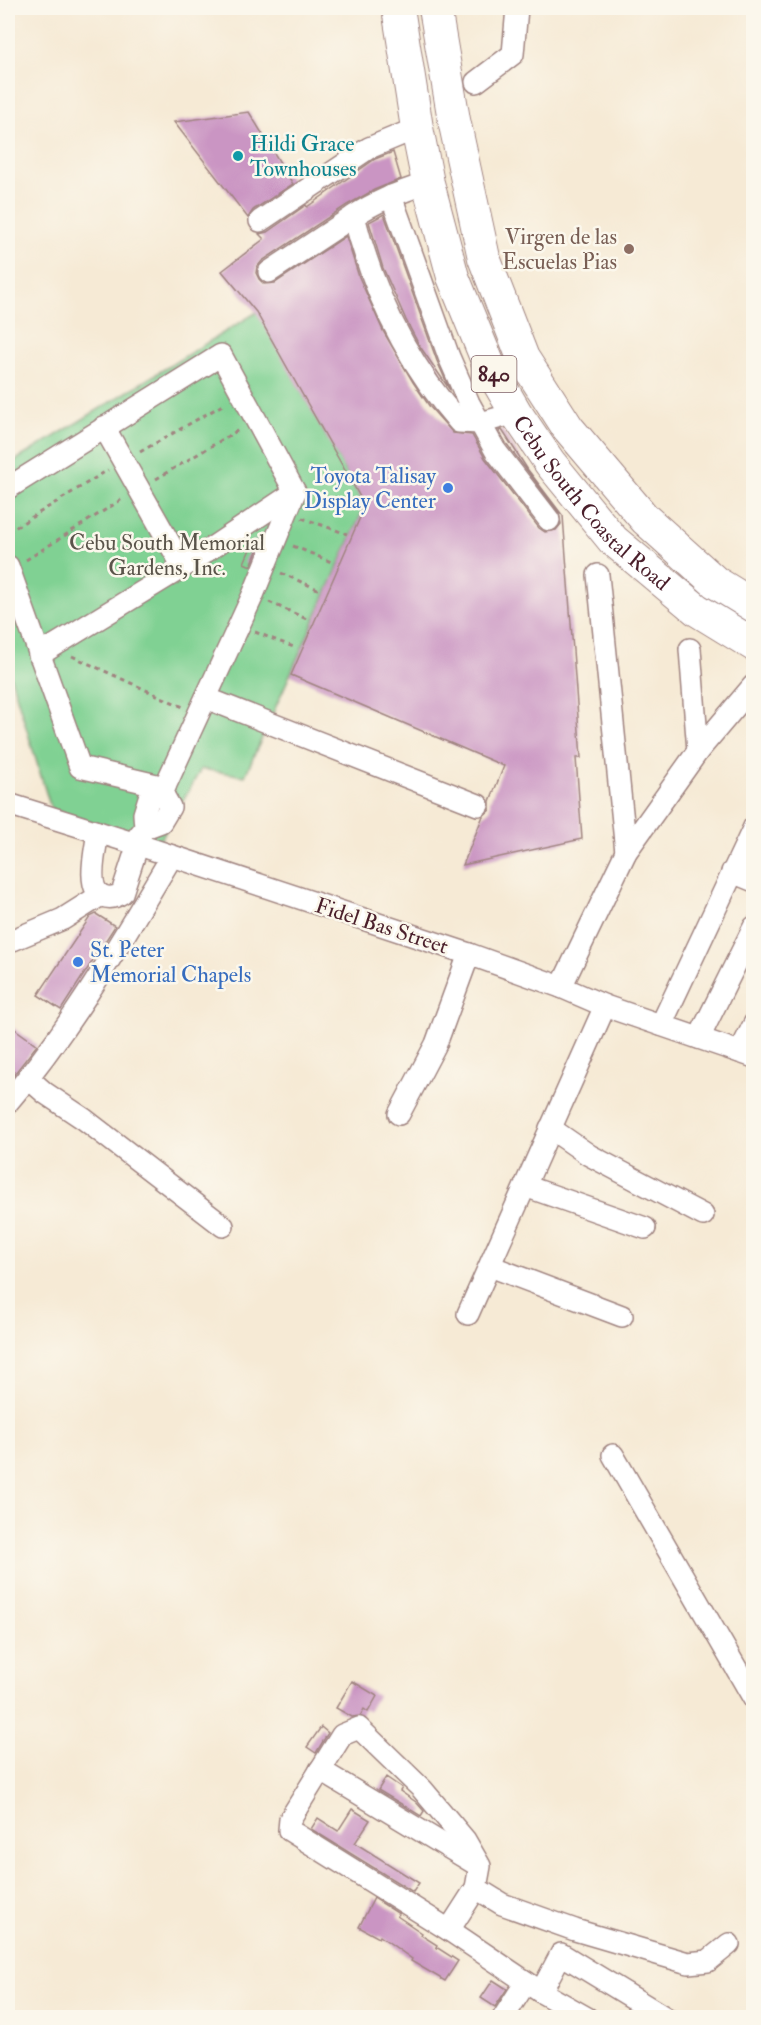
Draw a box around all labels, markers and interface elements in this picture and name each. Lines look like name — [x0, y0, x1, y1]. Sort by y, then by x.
place label: Hildi Grace Townhouses — [250, 130, 357, 183]
marker: Hildi Grace Townhouses — [231, 149, 245, 163]
place label: Virgen de las Escuelas Pias — [502, 223, 617, 276]
marker: Virgen de las Escuelas Pias — [622, 242, 636, 256]
road number: 840 — [472, 356, 516, 392]
street label: Cebu South Coastal Road — [507, 410, 676, 597]
place label: Toyota Talisay Display Center — [304, 462, 437, 516]
marker: Toyota Talisay Display Center — [441, 481, 455, 495]
park label: Cebu South Memorial Gardens, Inc. — [69, 529, 265, 582]
street label: Fidel Bas Street — [312, 891, 452, 961]
place label: St. Peter Memorial Chapels — [90, 936, 251, 990]
marker: St. Peter Memorial Chapels — [71, 955, 85, 969]

